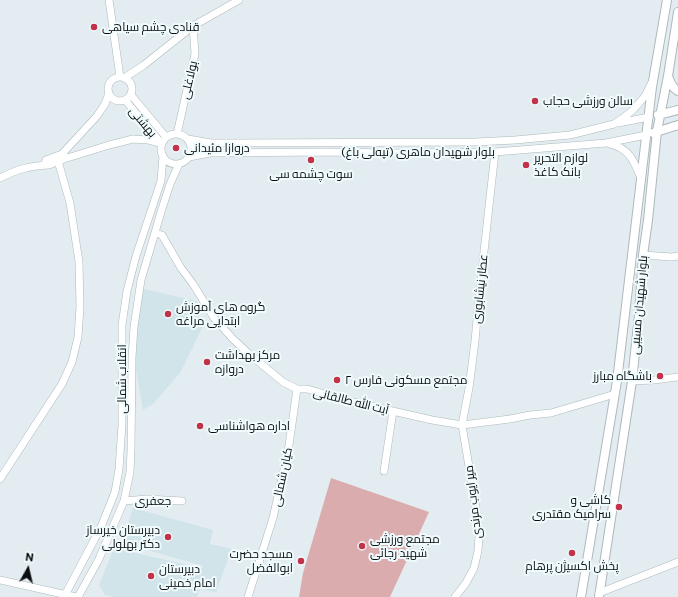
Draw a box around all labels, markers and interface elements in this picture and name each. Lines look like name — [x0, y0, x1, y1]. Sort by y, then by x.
place label: قنادی چشم سیاهی — [102, 20, 200, 34]
marker: قنادی چشم سیاهی — [89, 22, 99, 32]
street label: بولاغلی — [178, 59, 200, 101]
place label: سالن ورزشی حجاب — [543, 94, 633, 108]
marker: سالن ورزشی حجاب — [530, 96, 540, 106]
street label: بهشتی — [126, 104, 160, 140]
place label: دروازا مئیدانی — [184, 141, 250, 155]
marker: دروازا مئیدانی — [171, 143, 181, 153]
street label: بلوار شهیدان ماهری (تپه‌لی باغ) — [341, 145, 495, 159]
place label: لوازم التحریر بانک کاغذ — [534, 151, 588, 179]
marker: سوت چشمه سی — [306, 155, 316, 165]
marker: لوازم التحریر بانک کاغذ — [521, 160, 531, 170]
place label: سوت چشمه سی — [269, 167, 353, 181]
street label: عطار نیشابوری — [469, 254, 491, 324]
street label: بلوار شهیدان مسیبی — [627, 255, 651, 355]
place label: گروه های آموزش ابتدایی مراغه — [176, 300, 265, 328]
marker: گروه های آموزش ابتدایی مراغه — [163, 309, 173, 319]
street label: انقلاب شمالی — [115, 344, 129, 414]
place label: مرکز بهداشت دروازه — [215, 348, 280, 376]
marker: مرکز بهداشت دروازه — [202, 357, 212, 367]
place label: باشگاه مبارز — [593, 369, 652, 383]
marker: باشگاه مبارز — [655, 371, 665, 381]
place label: مجتمع مسکونی فارس ۲ — [345, 373, 468, 387]
marker: مجتمع مسکونی فارس ۲ — [332, 375, 342, 385]
street label: آیت الله طالقانی — [312, 385, 390, 417]
place label: اداره هواشناسی — [208, 419, 290, 433]
marker: اداره هواشناسی — [195, 421, 205, 431]
street label: کیان شمالی — [269, 446, 295, 508]
street label: میر ایوب مرندی — [461, 464, 485, 540]
place label: کاشی و سرامیک مقتدری — [532, 493, 611, 521]
street label: جعفری — [135, 494, 171, 508]
marker: کاشی و سرامیک مقتدری — [614, 502, 624, 512]
place label: دبیرستان خیرساز دکتر بهلولی — [86, 523, 160, 551]
marker: دبیرستان خیرساز دکتر بهلولی — [163, 532, 173, 542]
place label: مجتمع ورزشی شهید رجائی — [370, 532, 440, 560]
marker: مجتمع ورزشی شهید رجائی — [357, 541, 367, 551]
place label: مسجد حضرت ابوالفضل — [229, 547, 293, 575]
marker: پخش اکسیژن پرهام — [567, 548, 577, 558]
north arrow — [8, 549, 48, 589]
text: N — [25, 550, 35, 564]
marker: مسجد حضرت ابوالفضل — [296, 556, 306, 566]
place label: پخش اکسیژن پرهام — [525, 559, 619, 573]
place label: دبیرستان امام خمینی — [159, 562, 216, 590]
marker: دبیرستان امام خمینی — [146, 571, 156, 581]

